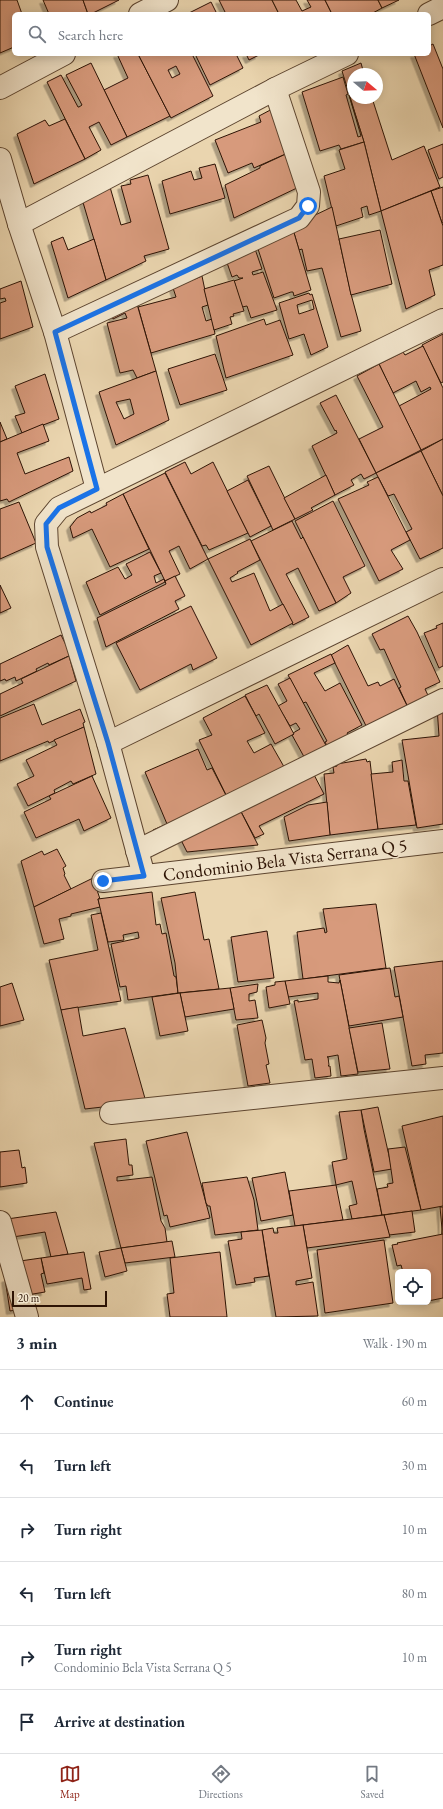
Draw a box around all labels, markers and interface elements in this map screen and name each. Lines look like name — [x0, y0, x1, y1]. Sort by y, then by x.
search box — [12, 12, 431, 56]
icon: search — [26, 23, 48, 45]
text: Search here — [58, 25, 123, 44]
north arrow — [347, 68, 383, 104]
route start — [299, 197, 317, 215]
street label: Condominio Bela Vista Serrana Q 5 — [161, 833, 408, 886]
route end — [94, 872, 112, 890]
map controls — [395, 1269, 431, 1305]
button: locate — [395, 1269, 431, 1305]
scale bar — [12, 1289, 107, 1308]
text: 20 m — [18, 1291, 39, 1305]
text: 3 min — [16, 1332, 57, 1354]
text: Walk · 190 m — [363, 1335, 427, 1352]
icon: ahead — [16, 1391, 38, 1413]
text: Continue — [54, 1392, 114, 1411]
text: 60 m — [402, 1393, 427, 1410]
icon: left — [16, 1455, 38, 1477]
text: Turn left — [54, 1456, 111, 1475]
text: 30 m — [402, 1457, 427, 1474]
icon: right — [16, 1519, 38, 1541]
text: Turn right — [54, 1520, 122, 1539]
text: 10 m — [402, 1521, 427, 1538]
icon: left — [16, 1583, 38, 1605]
text: Turn left — [54, 1584, 111, 1603]
text: 80 m — [402, 1585, 427, 1602]
text: Turn right — [54, 1640, 122, 1659]
icon: right — [16, 1647, 38, 1669]
text: 10 m — [402, 1649, 427, 1666]
text: Condominio Bela Vista Serrana Q 5 — [54, 1659, 232, 1676]
icon: arrive — [16, 1711, 38, 1733]
text: Arrive at destination — [54, 1712, 185, 1731]
tab: Map — [59, 1763, 81, 1801]
tab: Directions — [199, 1763, 243, 1801]
tab: Saved — [361, 1763, 384, 1801]

